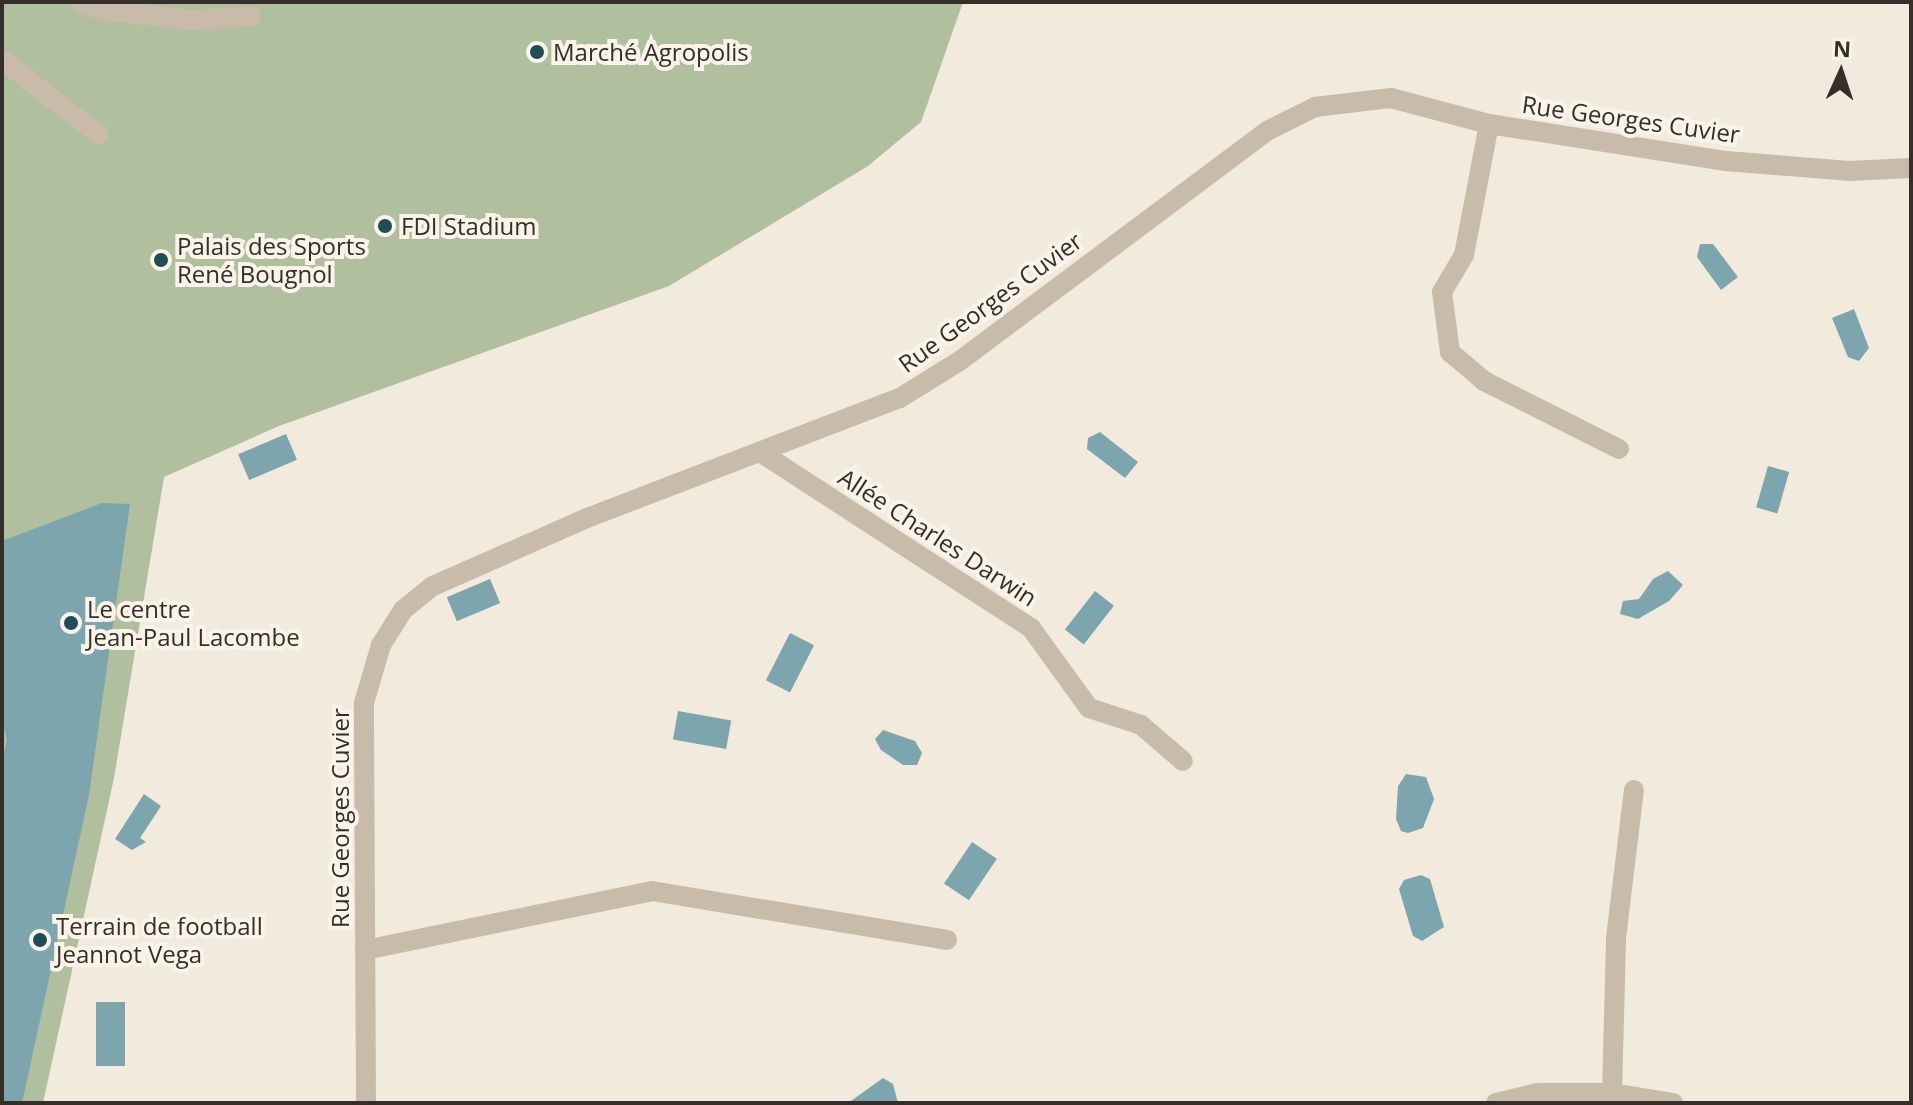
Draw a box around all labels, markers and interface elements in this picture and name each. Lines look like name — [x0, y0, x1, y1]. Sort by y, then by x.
north arrow — [1801, 32, 1881, 112]
text: N — [1833, 33, 1852, 63]
place label: Marché Agropolis — [553, 38, 749, 66]
marker: Marché Agropolis — [528, 43, 546, 61]
street label: Rue Georges Cuvier — [1520, 89, 1742, 149]
place label: FDI Stadium — [401, 212, 536, 240]
marker: FDI Stadium — [376, 217, 394, 235]
street label: Rue Georges Cuvier — [893, 226, 1087, 378]
place label: Palais des Sports René Bougnol — [177, 232, 366, 288]
marker: Palais des Sports René Bougnol — [152, 251, 170, 269]
street label: Allée Charles Darwin — [833, 462, 1043, 612]
place label: Le centre Jean-Paul Lacombe — [87, 595, 300, 651]
marker: Le centre Jean-Paul Lacombe — [62, 614, 80, 632]
street label: Rue Georges Cuvier — [326, 708, 354, 928]
place label: Terrain de football Jeannot Vega — [56, 912, 263, 968]
marker: Terrain de football Jeannot Vega — [31, 931, 49, 949]

